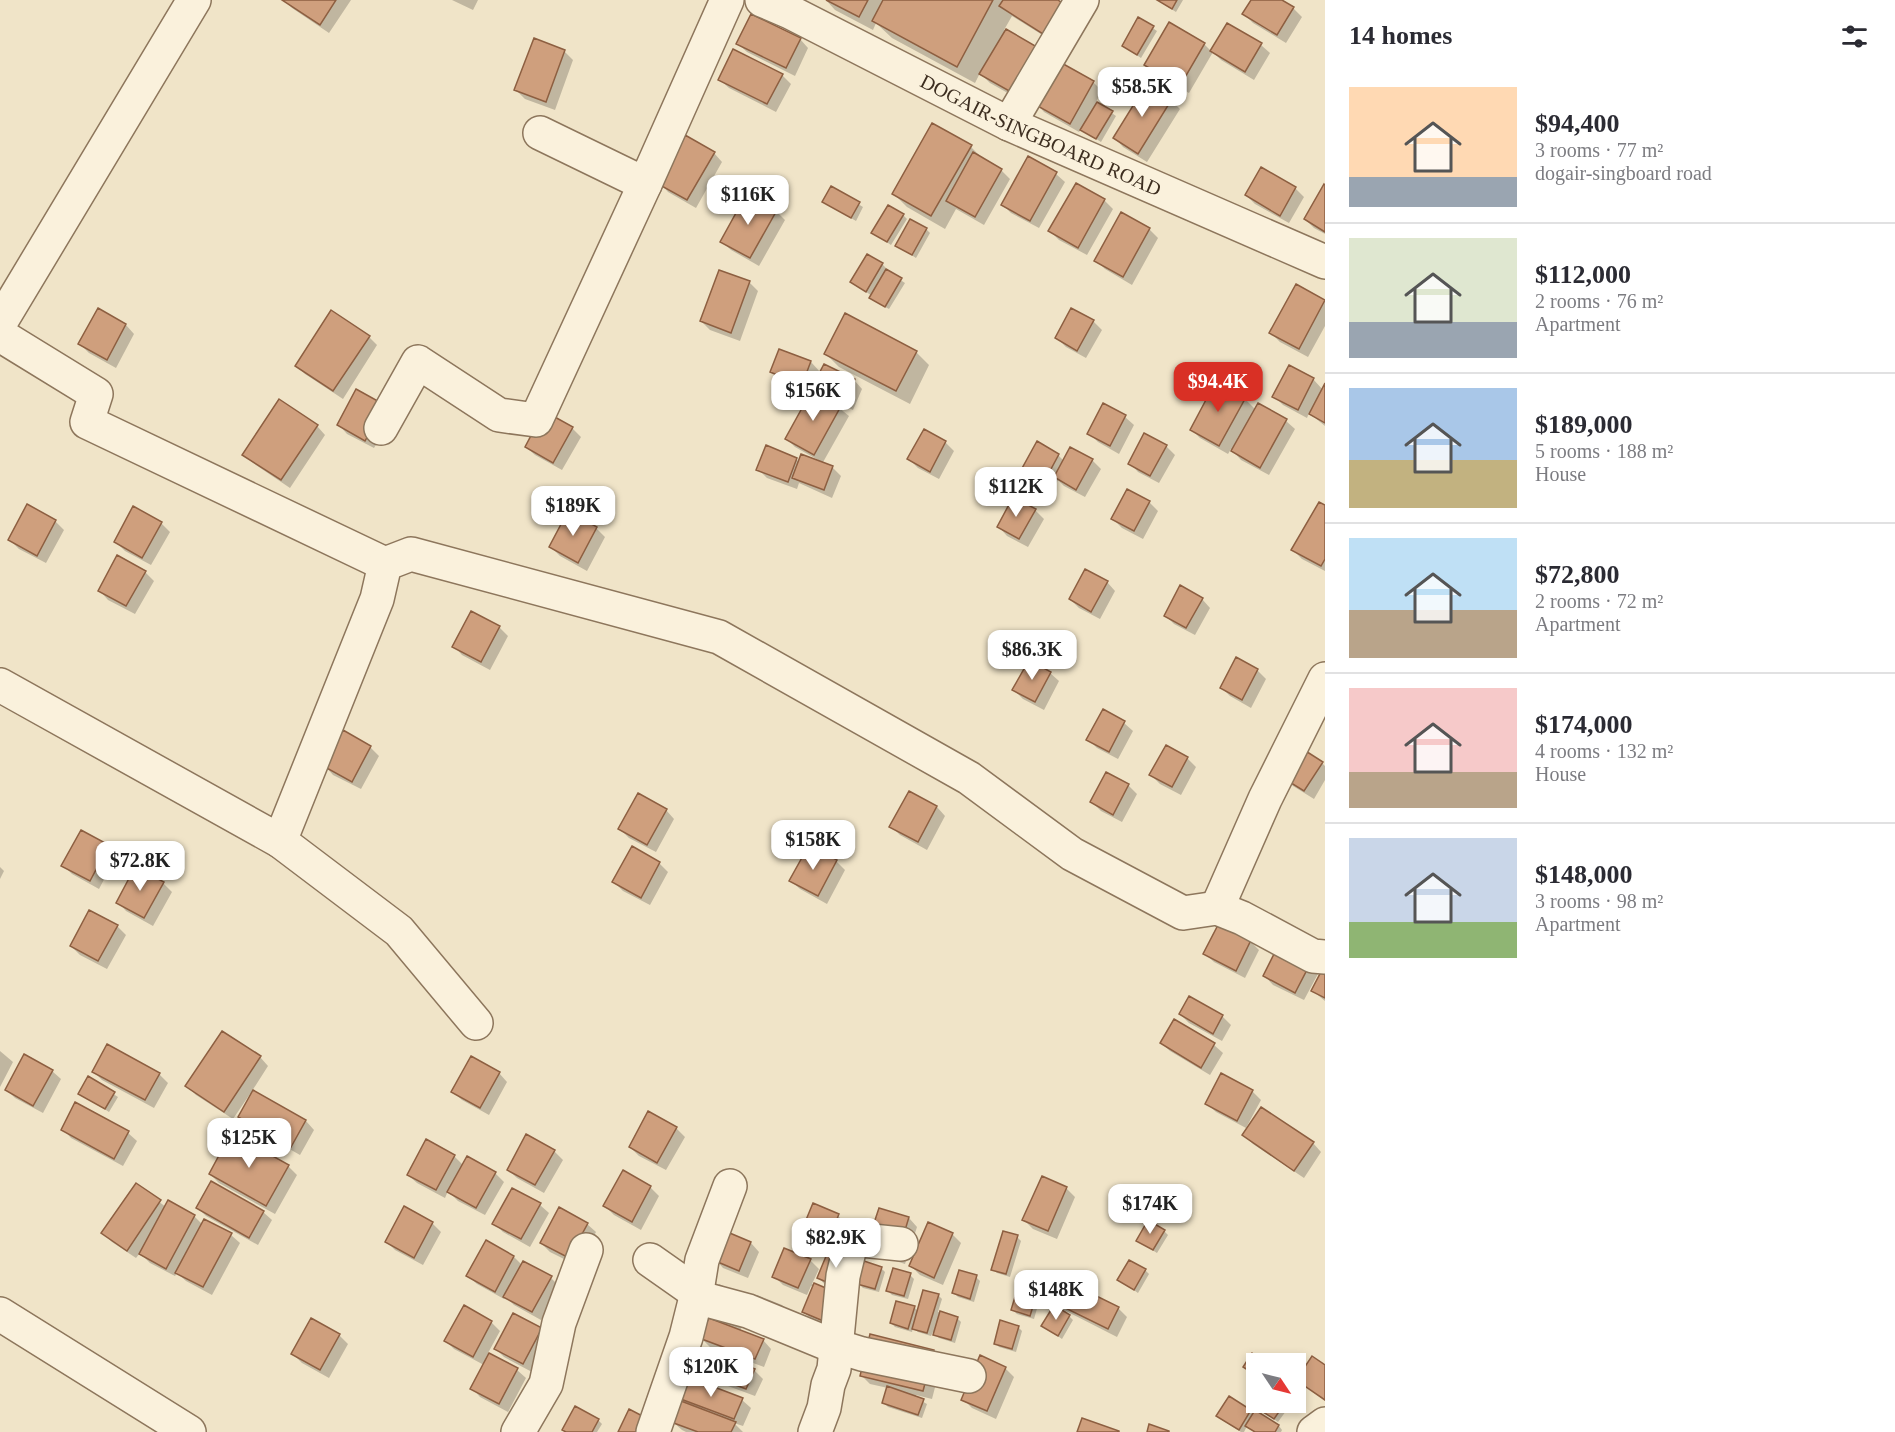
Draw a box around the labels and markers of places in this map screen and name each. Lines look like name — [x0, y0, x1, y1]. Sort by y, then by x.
pin: $58.5K — [1093, 67, 1191, 118]
pin: $116K — [706, 175, 790, 226]
pin: $94.4K — [1169, 362, 1267, 413]
pin: $156K — [771, 371, 855, 422]
pin: $112K — [974, 467, 1058, 518]
pin: $189K — [531, 486, 615, 537]
pin: $86.3K — [983, 630, 1081, 681]
pin: $158K — [771, 820, 855, 871]
pin: $72.8K — [91, 841, 189, 892]
pin: $125K — [207, 1118, 291, 1169]
pin: $174K — [1108, 1184, 1192, 1235]
pin: $82.9K — [787, 1218, 885, 1269]
pin: $148K — [1014, 1270, 1098, 1321]
pin: $120K — [669, 1347, 753, 1398]

